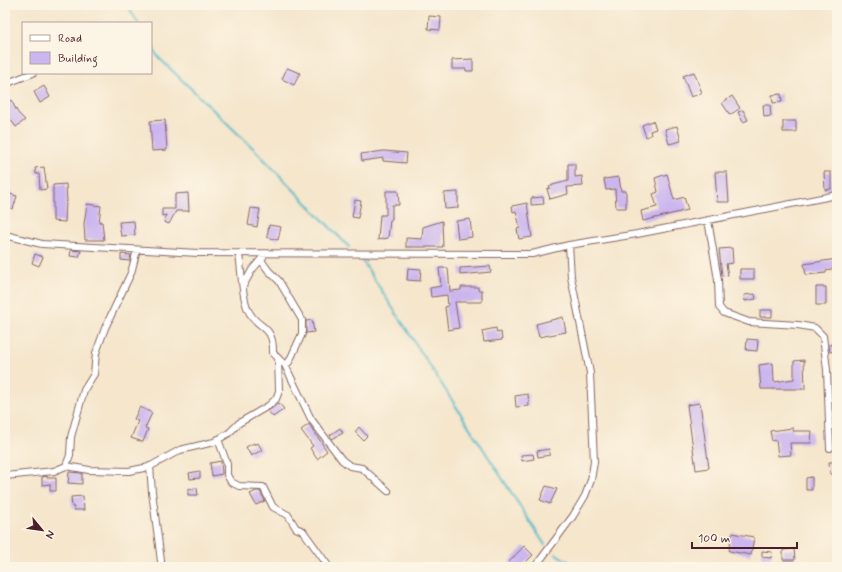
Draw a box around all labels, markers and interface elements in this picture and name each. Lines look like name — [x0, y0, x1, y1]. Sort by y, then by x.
legend — [22, 22, 152, 74]
text: Road — [58, 31, 82, 47]
text: Building — [58, 51, 98, 68]
north arrow — [22, 510, 62, 550]
scale bar — [692, 524, 797, 550]
text: N — [42, 528, 58, 541]
text: 100 m — [698, 531, 730, 547]

